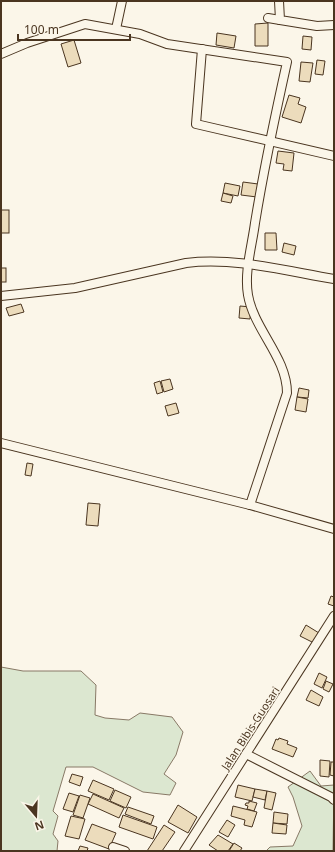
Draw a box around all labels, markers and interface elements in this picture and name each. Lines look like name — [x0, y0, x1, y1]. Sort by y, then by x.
scale bar — [18, 16, 130, 42]
text: 100 m — [24, 21, 59, 38]
street label: Jalan Bibis-Guosari — [217, 683, 283, 773]
north arrow — [16, 796, 56, 836]
text: N — [33, 817, 46, 834]

